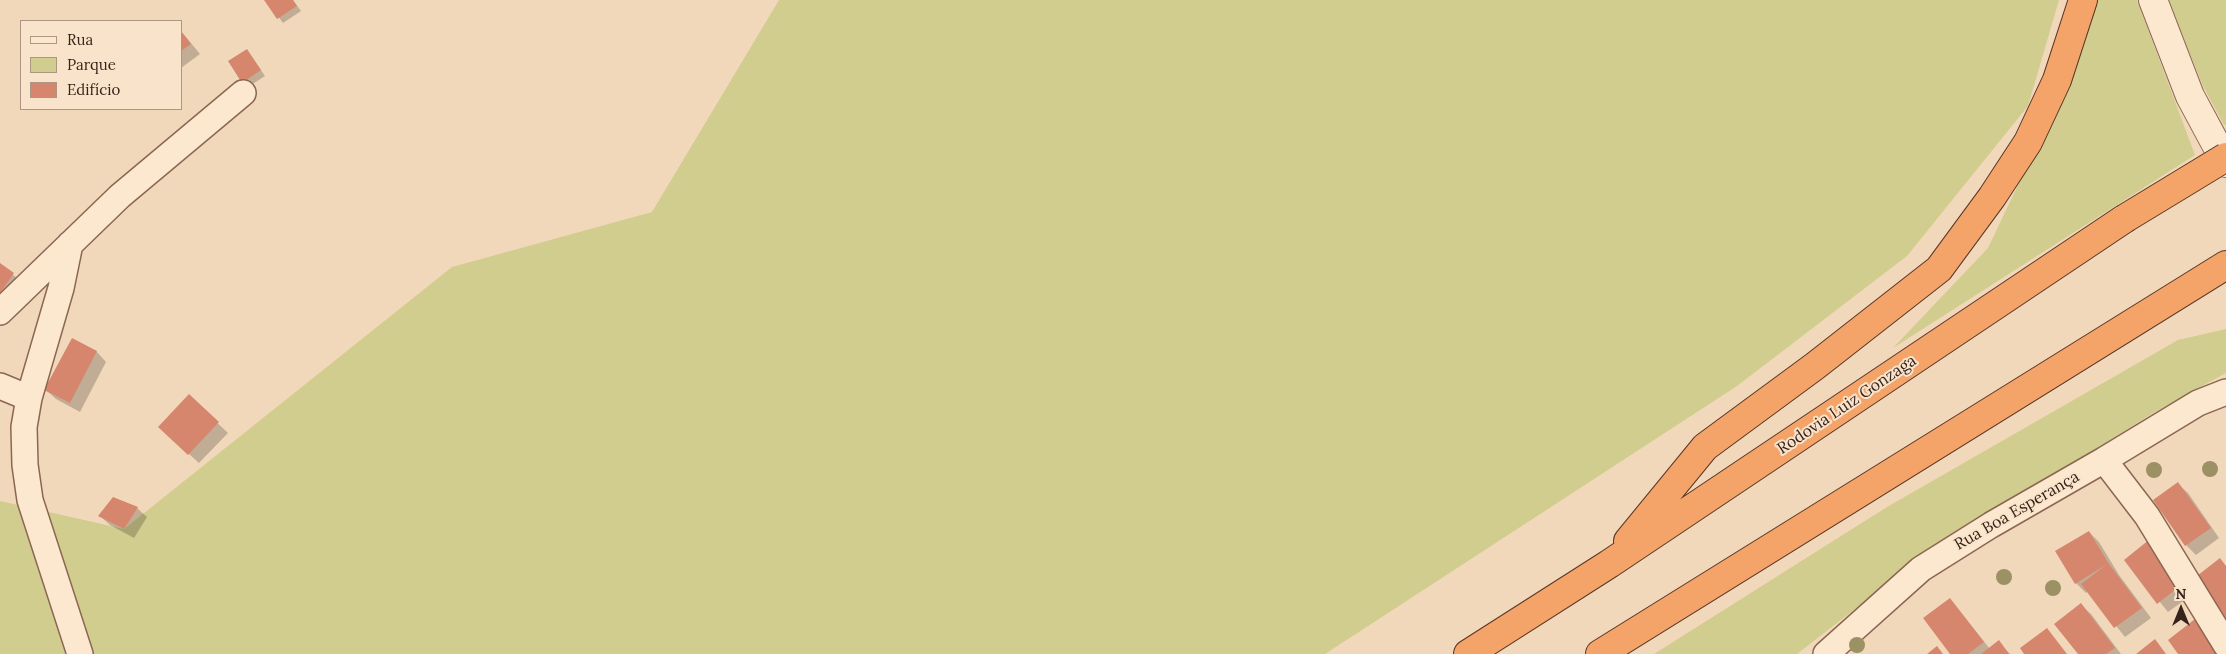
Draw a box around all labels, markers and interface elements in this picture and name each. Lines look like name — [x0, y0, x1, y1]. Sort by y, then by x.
legend — [20, 20, 182, 110]
text: Rua — [67, 30, 93, 49]
text: Parque — [67, 55, 116, 74]
text: Edifício — [67, 80, 120, 99]
street label: Rodovia Luiz Gonzaga — [1774, 351, 1920, 459]
street label: Rua Boa Esperança — [1951, 467, 2083, 555]
north arrow — [2156, 584, 2206, 634]
text: N — [2176, 585, 2186, 603]

